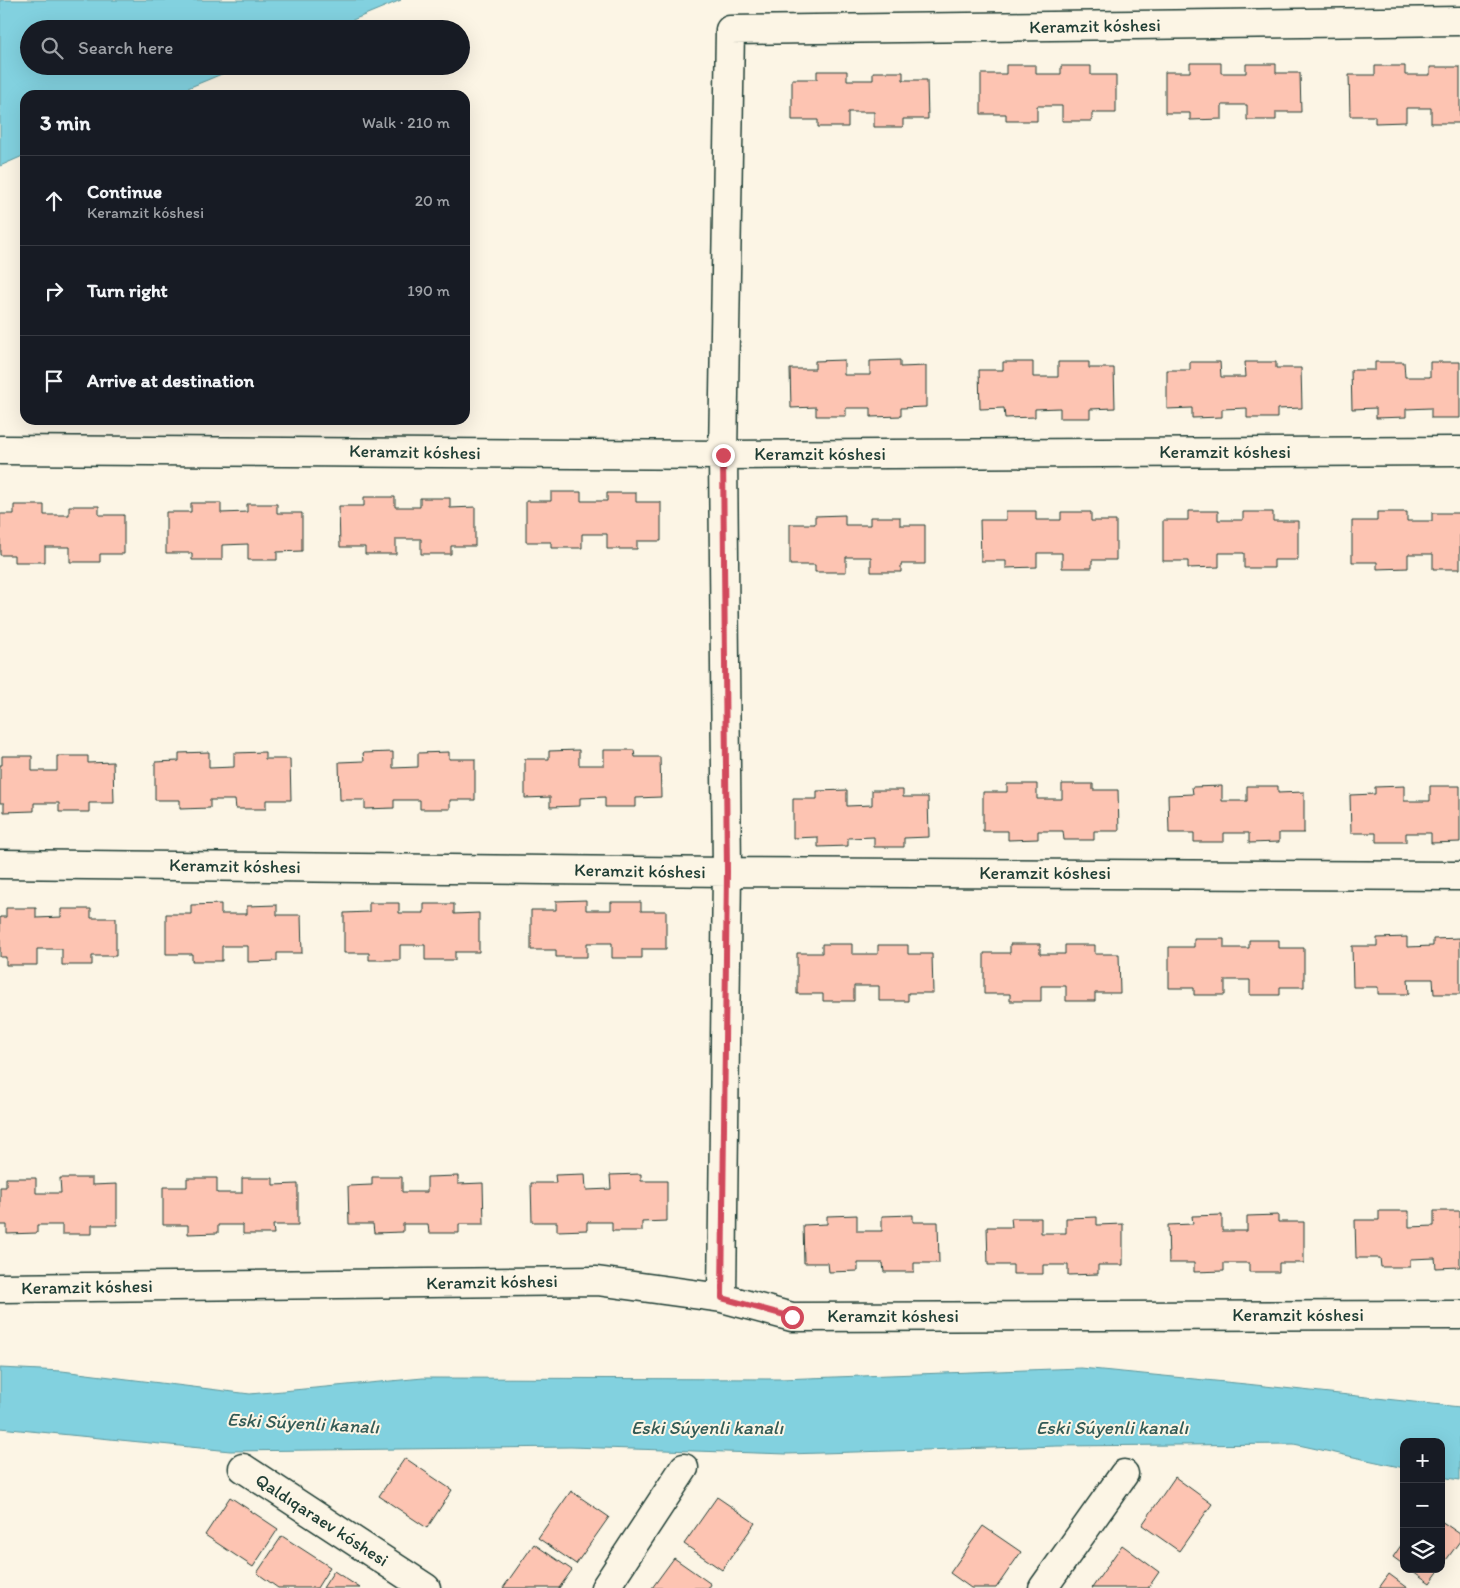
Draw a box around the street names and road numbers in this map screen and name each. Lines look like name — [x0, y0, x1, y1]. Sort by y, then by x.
street label: Keramzit kóshesi — [1029, 14, 1161, 38]
street label: Keramzit kóshesi — [349, 440, 481, 464]
street label: Keramzit kóshesi — [1159, 441, 1291, 463]
street label: Keramzit kóshesi — [754, 443, 886, 465]
street label: Keramzit kóshesi — [169, 854, 301, 878]
street label: Keramzit kóshesi — [574, 859, 706, 883]
street label: Keramzit kóshesi — [979, 862, 1111, 884]
street label: Keramzit kóshesi — [426, 1270, 558, 1294]
street label: Keramzit kóshesi — [21, 1275, 153, 1299]
street label: Keramzit kóshesi — [1232, 1304, 1364, 1326]
street label: Keramzit kóshesi — [827, 1305, 959, 1327]
street label: Qaldıqaraev kóshesi — [251, 1469, 393, 1571]

